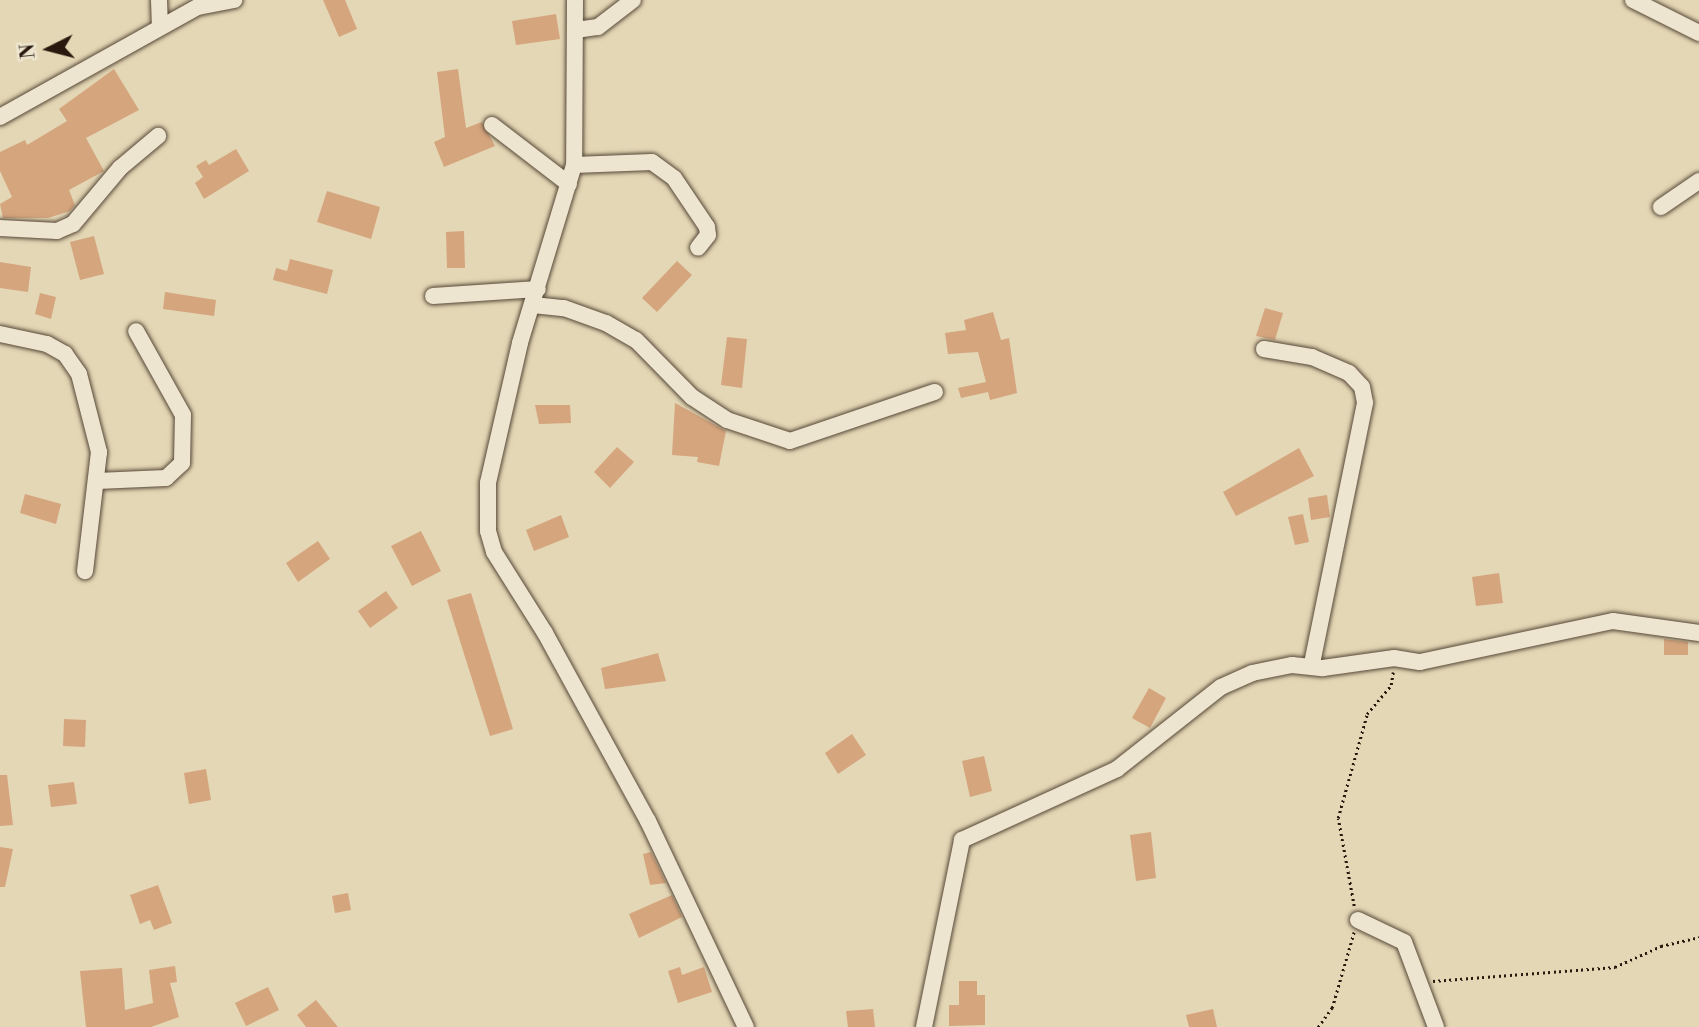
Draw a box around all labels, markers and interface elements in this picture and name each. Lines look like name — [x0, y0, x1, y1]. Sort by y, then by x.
north arrow — [14, 14, 84, 84]
text: N — [15, 42, 41, 60]

